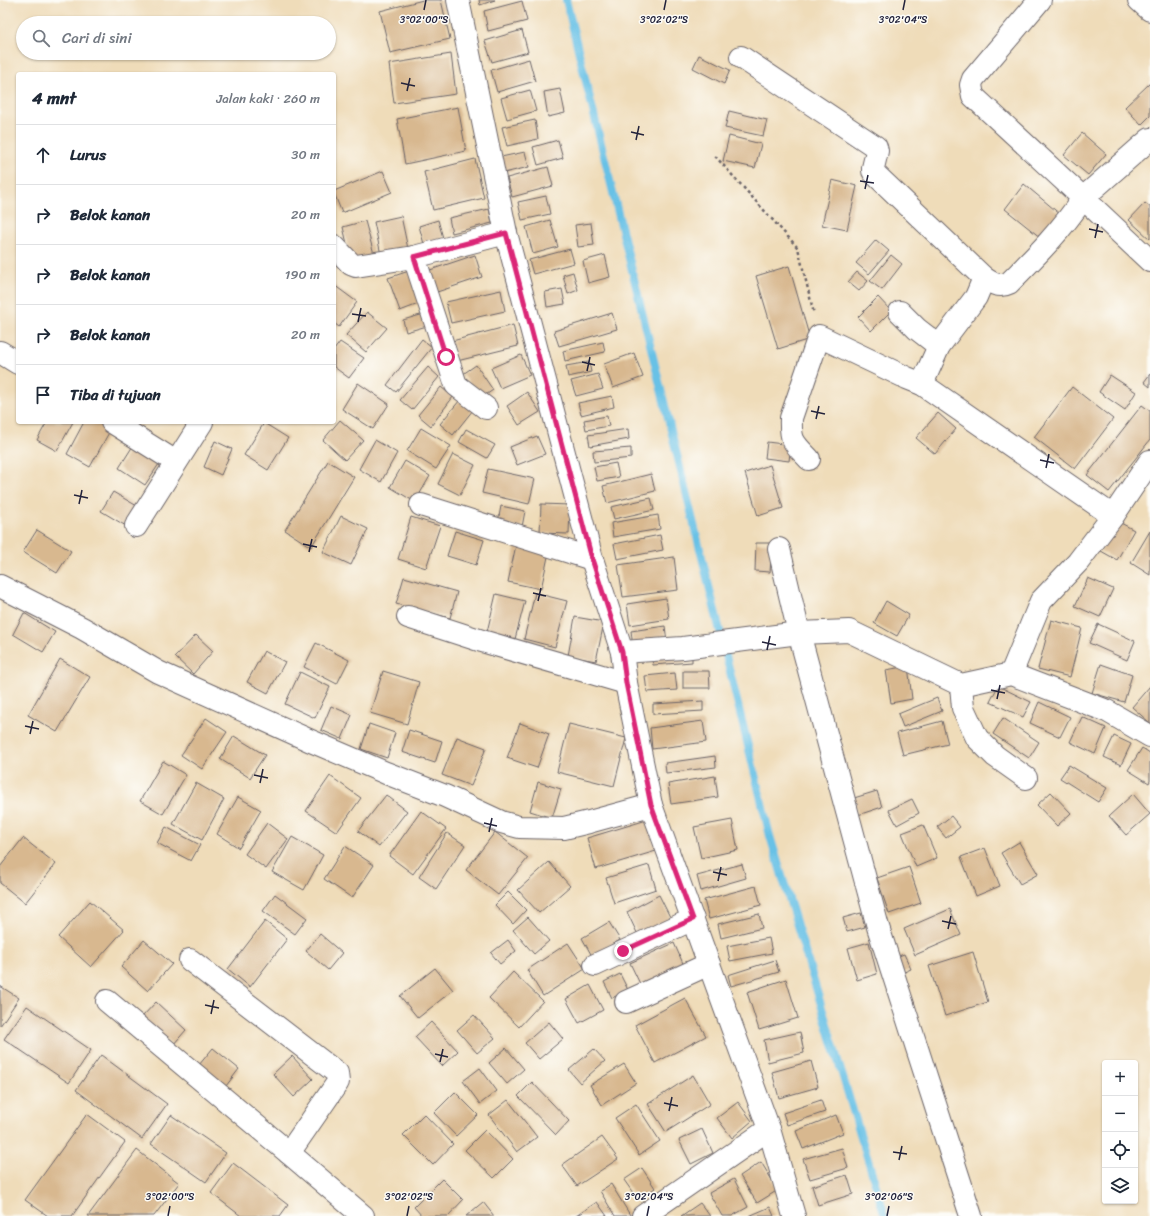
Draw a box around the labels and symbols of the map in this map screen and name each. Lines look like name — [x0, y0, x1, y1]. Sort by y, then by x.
text: 3°02'00"S — [400, 11, 449, 29]
text: 3°02'02"S — [640, 11, 689, 29]
text: 3°02'04"S — [879, 11, 928, 29]
route start — [437, 348, 455, 366]
route end — [614, 942, 632, 960]
text: 3°02'00"S — [146, 1188, 195, 1206]
text: 3°02'02"S — [385, 1188, 434, 1206]
text: 3°02'04"S — [625, 1188, 674, 1206]
text: 3°02'06"S — [865, 1188, 914, 1206]

